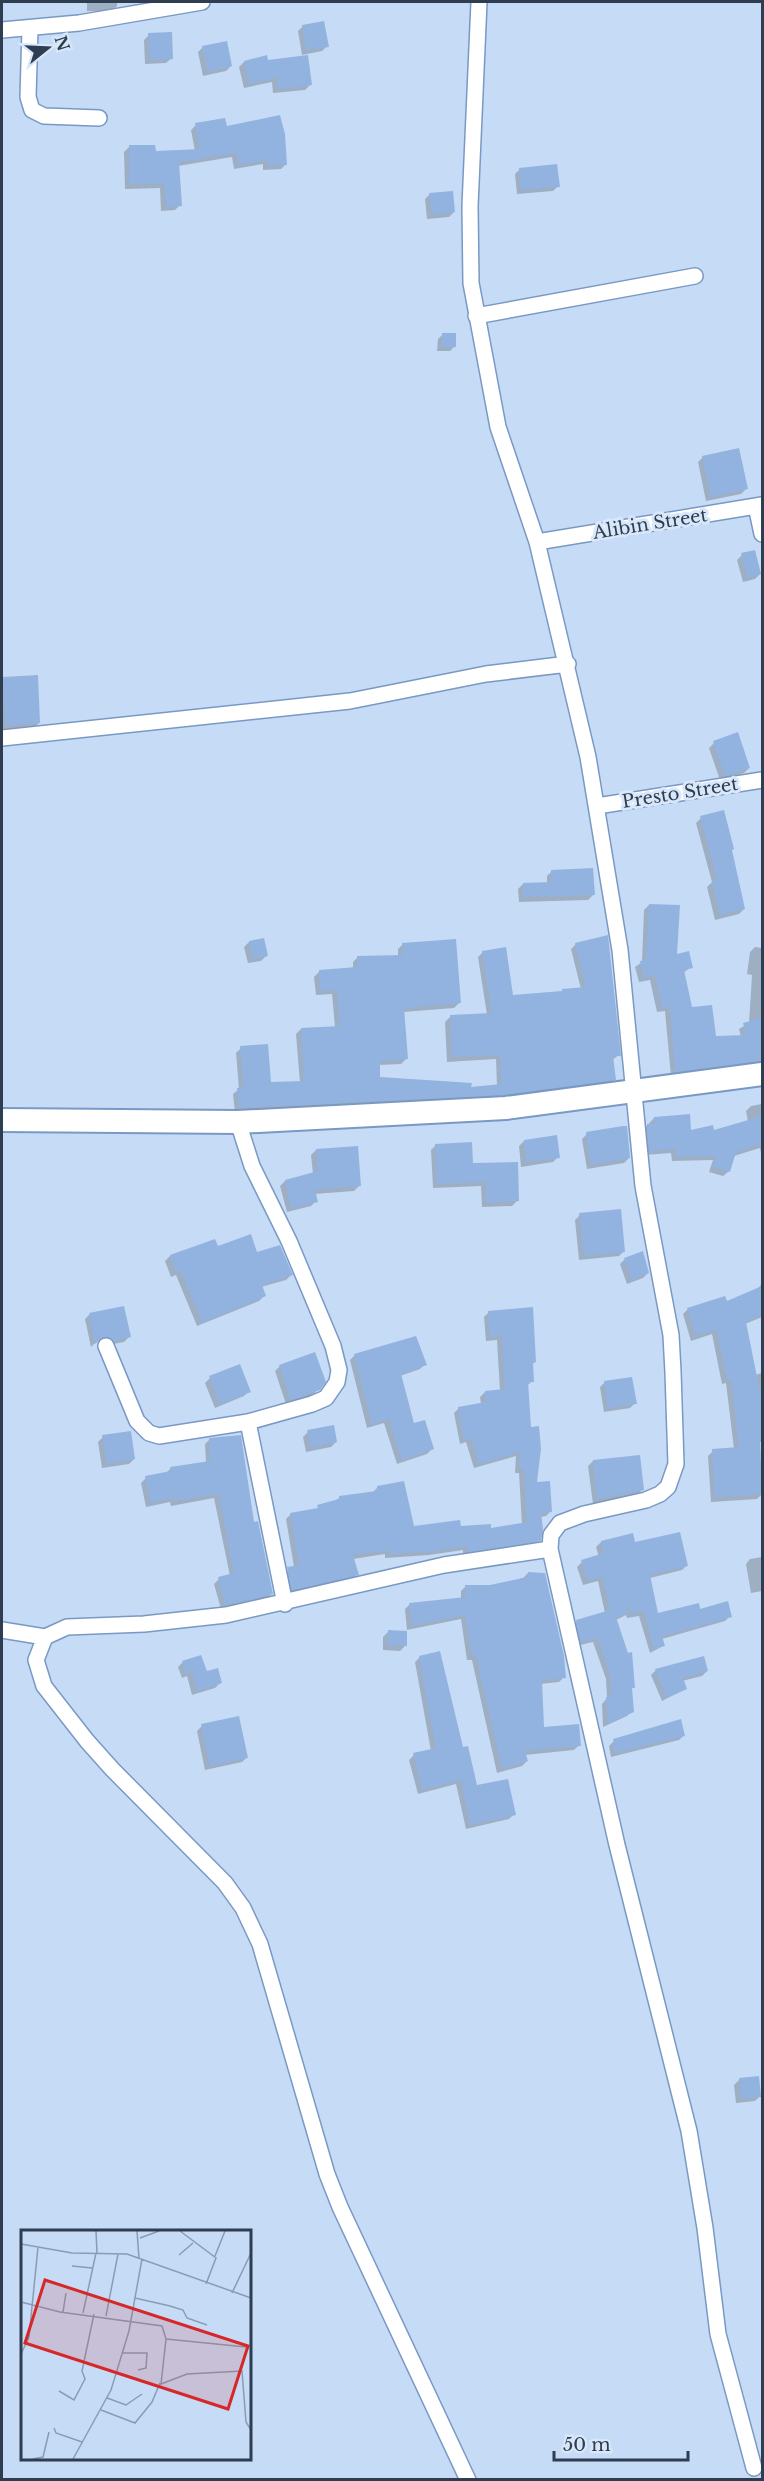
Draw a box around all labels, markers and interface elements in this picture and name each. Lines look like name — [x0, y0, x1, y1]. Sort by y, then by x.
north arrow — [18, 18, 78, 78]
text: N — [50, 33, 74, 54]
street label: Alibin Street — [590, 504, 709, 544]
street label: Presto Street — [620, 773, 740, 813]
inset map — [21, 2230, 250, 2460]
scale bar — [554, 2424, 688, 2462]
text: 50 m — [563, 2434, 611, 2456]

